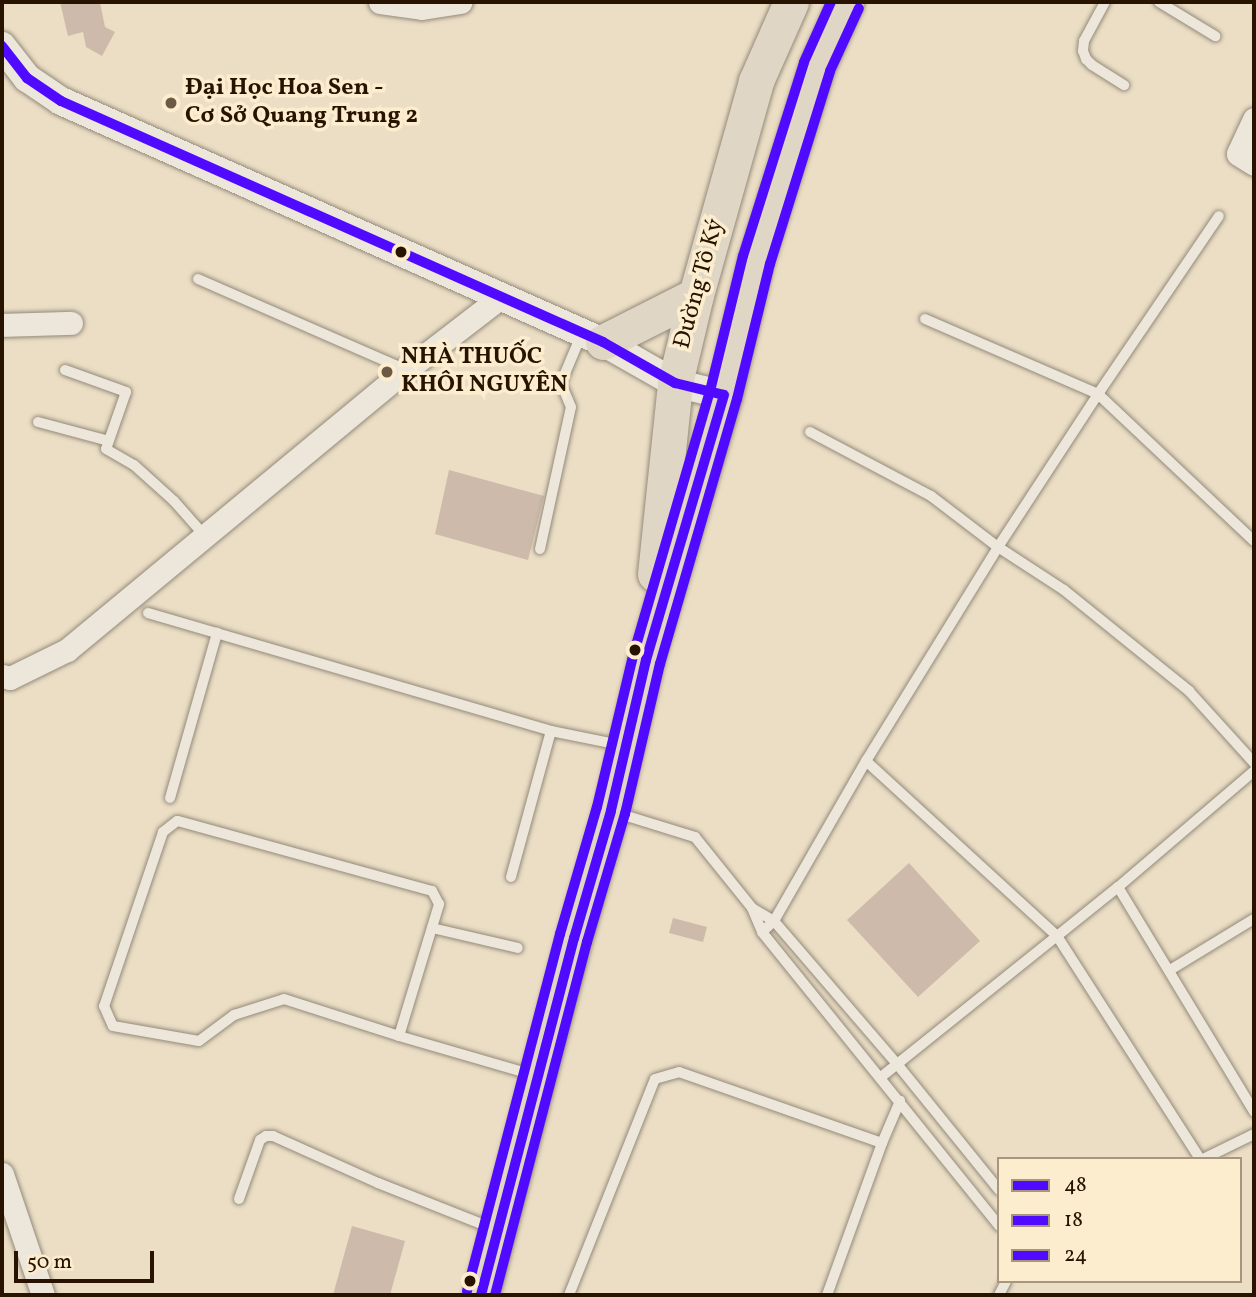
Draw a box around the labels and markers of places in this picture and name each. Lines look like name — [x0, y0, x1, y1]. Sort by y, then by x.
place label: Đại Học Hoa Sen - Cơ Sở Quang Trung 2 — [185, 75, 418, 131]
marker: Đại Học Hoa Sen - Cơ Sở Quang Trung 2 — [163, 95, 179, 111]
unlabelled marker — [394, 245, 408, 259]
place label: NHÀ THUỐC KHÔI NGUYÊN — [401, 344, 568, 400]
marker: NHÀ THUỐC KHÔI NGUYÊN — [379, 364, 395, 380]
unlabelled marker — [628, 643, 642, 657]
unlabelled marker — [463, 1274, 477, 1288]

